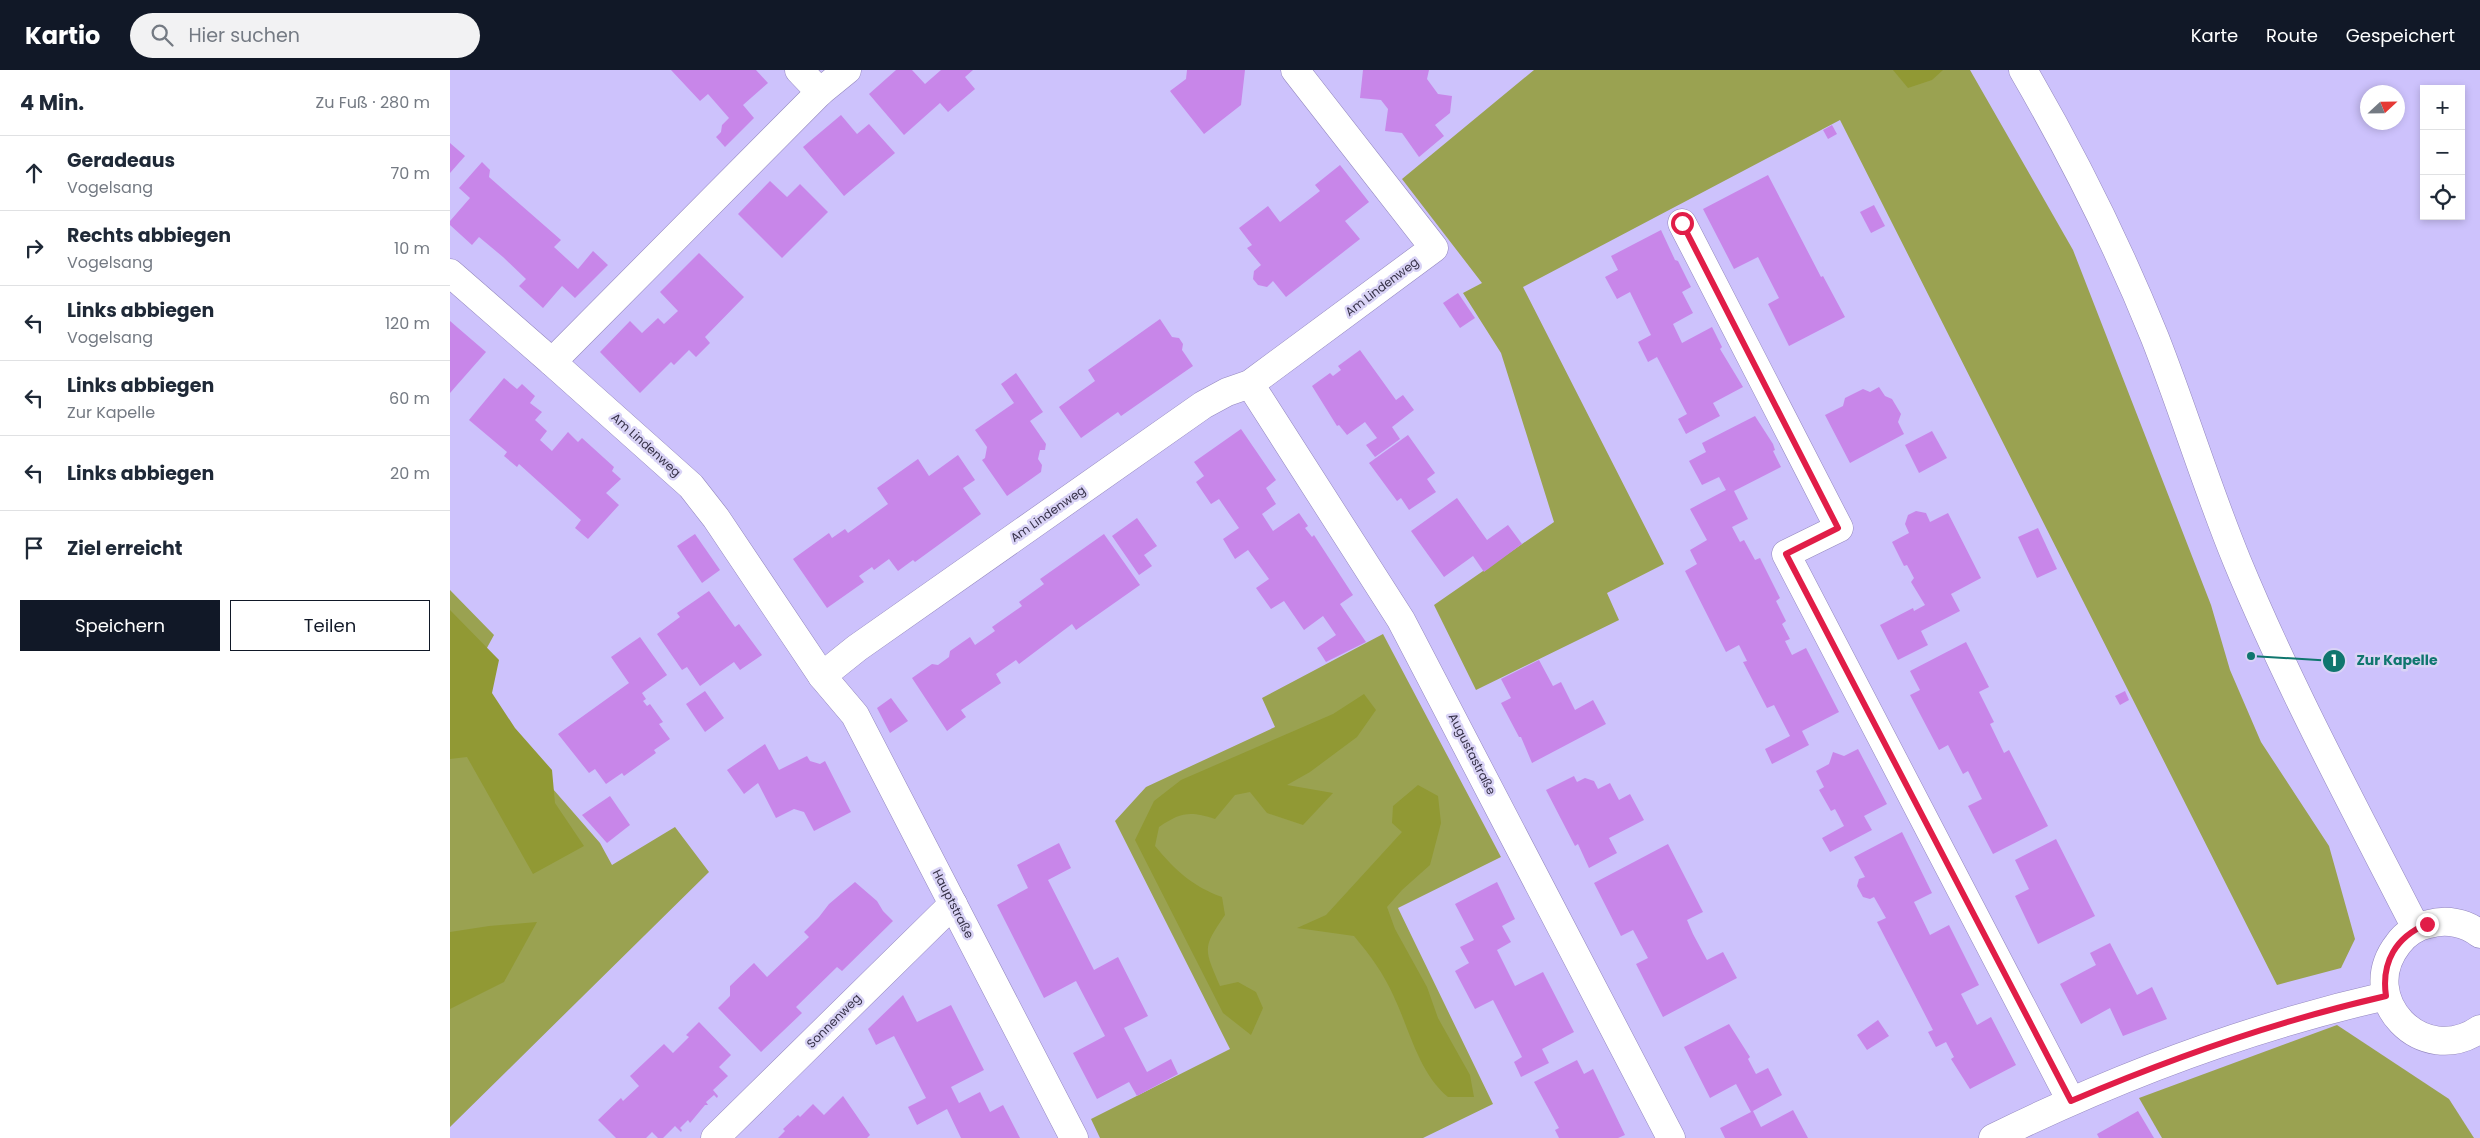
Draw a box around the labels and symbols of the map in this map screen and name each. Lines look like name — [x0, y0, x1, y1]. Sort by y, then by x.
north arrow — [2360, 85, 2405, 130]
route start — [1671, 212, 1694, 235]
street label: Am Lindenweg — [1341, 253, 1422, 320]
street label: Am Lindenweg — [608, 409, 685, 480]
street label: Am Lindenweg — [1007, 481, 1089, 546]
callout: Zur Kapelle — [2321, 646, 2447, 675]
text: 1 — [2331, 650, 2337, 671]
text: Zur Kapelle — [2356, 650, 2438, 670]
street label: Augustastraße — [1445, 710, 1500, 797]
street label: Hauptstraße — [929, 866, 978, 941]
route end — [2416, 913, 2439, 936]
street label: Sonnenweg — [803, 990, 865, 1052]

